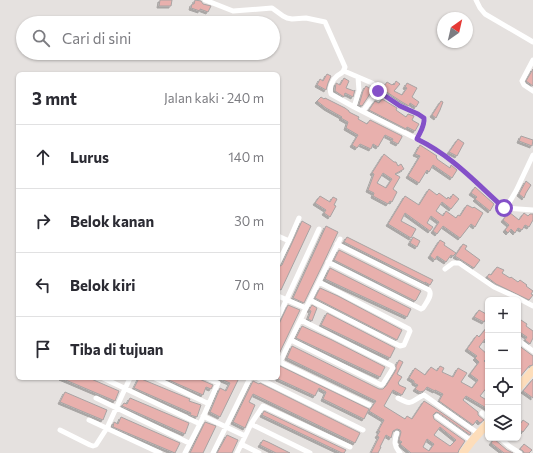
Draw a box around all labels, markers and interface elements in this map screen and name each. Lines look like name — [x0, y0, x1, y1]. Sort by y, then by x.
north arrow — [437, 12, 473, 48]
search box — [16, 16, 280, 60]
icon: search — [30, 27, 52, 49]
text: Cari di sini — [62, 29, 131, 47]
route end — [369, 82, 387, 100]
text: 3 mnt — [32, 88, 77, 109]
text: Jalan kaki · 240 m — [164, 90, 264, 106]
icon: ahead — [32, 146, 54, 168]
text: Lurus — [70, 148, 109, 166]
text: 140 m — [228, 149, 264, 165]
route start — [495, 199, 513, 217]
icon: right — [32, 210, 54, 232]
text: Belok kanan — [70, 212, 154, 230]
text: 30 m — [234, 213, 264, 229]
icon: left — [32, 274, 54, 296]
text: Belok kiri — [70, 276, 136, 294]
text: 70 m — [235, 277, 264, 293]
map controls — [485, 297, 521, 441]
button: + — [485, 297, 521, 333]
button: − — [485, 333, 521, 369]
icon: arrive — [32, 338, 54, 360]
text: Tiba di tujuan — [70, 340, 164, 358]
button: locate — [485, 369, 521, 405]
button: layers — [485, 405, 521, 441]

